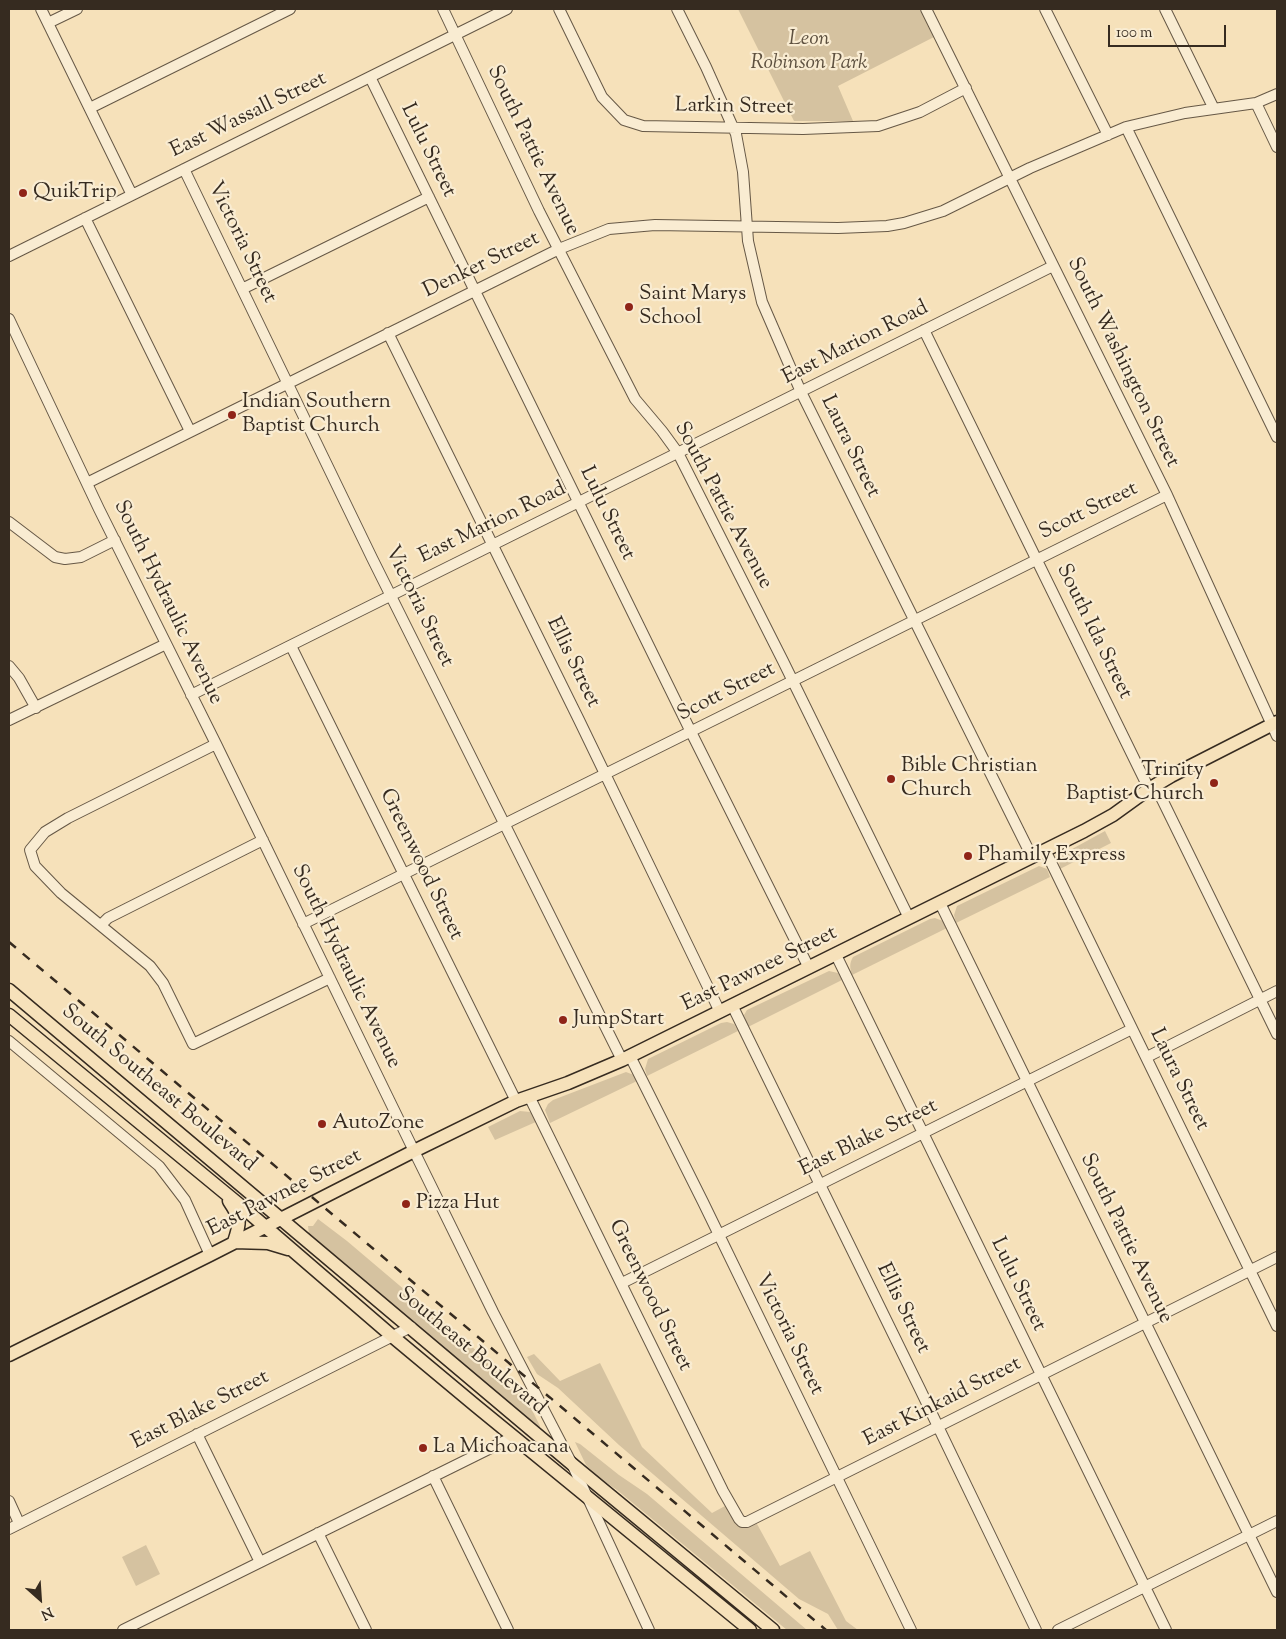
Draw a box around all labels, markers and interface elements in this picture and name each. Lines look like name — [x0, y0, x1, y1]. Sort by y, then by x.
scale bar — [1111, 15, 1228, 47]
text: 100 m — [1116, 23, 1152, 44]
park label: Leon Robinson Park — [750, 27, 868, 77]
street label: South Pattie Avenue — [480, 62, 584, 240]
street label: East Wassall Street — [167, 67, 331, 165]
street label: Larkin Street — [675, 94, 793, 122]
street label: Lulu Street — [393, 100, 461, 202]
street label: Victoria Street — [201, 178, 281, 308]
place label: QuikTrip — [33, 180, 117, 206]
marker: QuikTrip — [17, 187, 29, 199]
street label: Denker Street — [420, 227, 544, 305]
street label: South Washington Street — [1060, 254, 1184, 472]
place label: Saint Marys School — [639, 282, 746, 332]
street label: East Marion Road — [779, 296, 933, 392]
marker: Saint Marys School — [623, 301, 635, 313]
place label: Indian Southern Baptist Church — [242, 390, 391, 440]
street label: Laura Street — [813, 392, 885, 502]
marker: Indian Southern Baptist Church — [226, 409, 238, 421]
street label: South Pattie Avenue — [667, 418, 777, 594]
street label: Lulu Street — [572, 463, 640, 565]
street label: Scott Street — [1036, 477, 1142, 547]
street label: East Marion Road — [415, 478, 571, 570]
street label: South Hydraulic Avenue — [107, 497, 227, 709]
street label: Victoria Street — [378, 542, 458, 672]
street label: South Ida Street — [1049, 560, 1137, 704]
street label: Ellis Street — [539, 614, 605, 712]
street label: Scott Street — [674, 658, 780, 728]
place label: Bible Christian Church — [901, 754, 1038, 804]
place label: Trinity Baptist Church — [1066, 758, 1204, 808]
marker: Bible Christian Church — [885, 773, 897, 785]
marker: Trinity Baptist Church — [1208, 777, 1220, 789]
street label: Greenwood Street — [372, 785, 468, 945]
place label: Phamily Express — [978, 843, 1126, 869]
marker: Phamily Express — [962, 850, 974, 862]
street label: South Hydraulic Avenue — [285, 861, 405, 1073]
street label: East Pawnee Street — [678, 922, 842, 1018]
street label: South Southeast Boulevard — [55, 1000, 261, 1178]
place label: JumpStart — [573, 1007, 664, 1033]
marker: JumpStart — [557, 1014, 569, 1026]
street label: Laura Street — [1142, 1025, 1214, 1135]
street label: East Blake Street — [796, 1095, 942, 1183]
place label: AutoZone — [332, 1111, 424, 1137]
marker: AutoZone — [316, 1118, 328, 1130]
street label: East Pawnee Street — [204, 1144, 366, 1244]
street label: South Pattie Avenue — [1073, 1150, 1177, 1328]
place label: Pizza Hut — [416, 1191, 499, 1217]
marker: Pizza Hut — [400, 1198, 412, 1210]
street label: Greenwood Street — [601, 1216, 697, 1376]
street label: Lulu Street — [983, 1234, 1051, 1336]
street label: Ellis Street — [869, 1260, 935, 1358]
street label: Victoria Street — [748, 1270, 828, 1400]
street label: Southeast Boulevard — [391, 1282, 551, 1422]
street label: East Kinkaid Street — [860, 1352, 1026, 1454]
street label: East Blake Street — [128, 1366, 274, 1456]
place label: La Michoacana — [433, 1435, 569, 1461]
marker: La Michoacana — [417, 1442, 429, 1454]
north arrow — [15, 1574, 65, 1624]
text: N — [37, 1601, 56, 1624]

